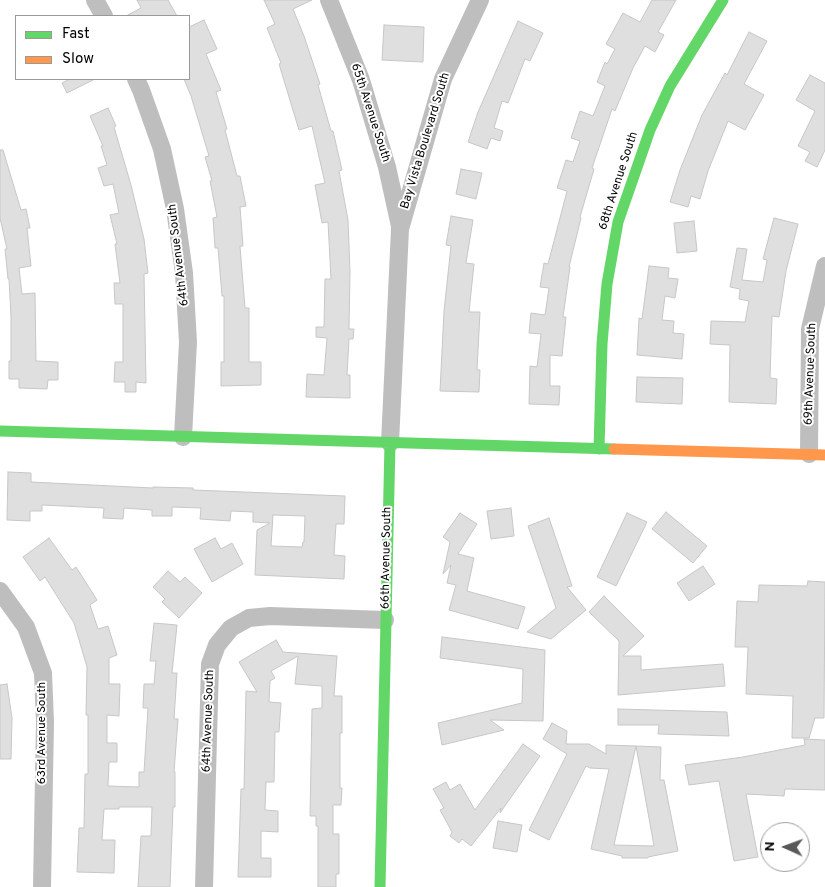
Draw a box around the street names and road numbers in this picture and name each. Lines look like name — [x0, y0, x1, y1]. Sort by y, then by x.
street label: 65th Avenue South — [347, 62, 393, 164]
street label: Bay Vista Boulevard South — [398, 71, 454, 211]
street label: 68th Avenue South — [596, 130, 642, 232]
street label: 64th Avenue South — [166, 203, 192, 307]
street label: 69th Avenue South — [802, 323, 820, 425]
street label: 66th Avenue South — [379, 507, 395, 609]
street label: 64th Avenue South — [200, 669, 218, 773]
street label: 63rd Avenue South — [36, 682, 50, 784]

